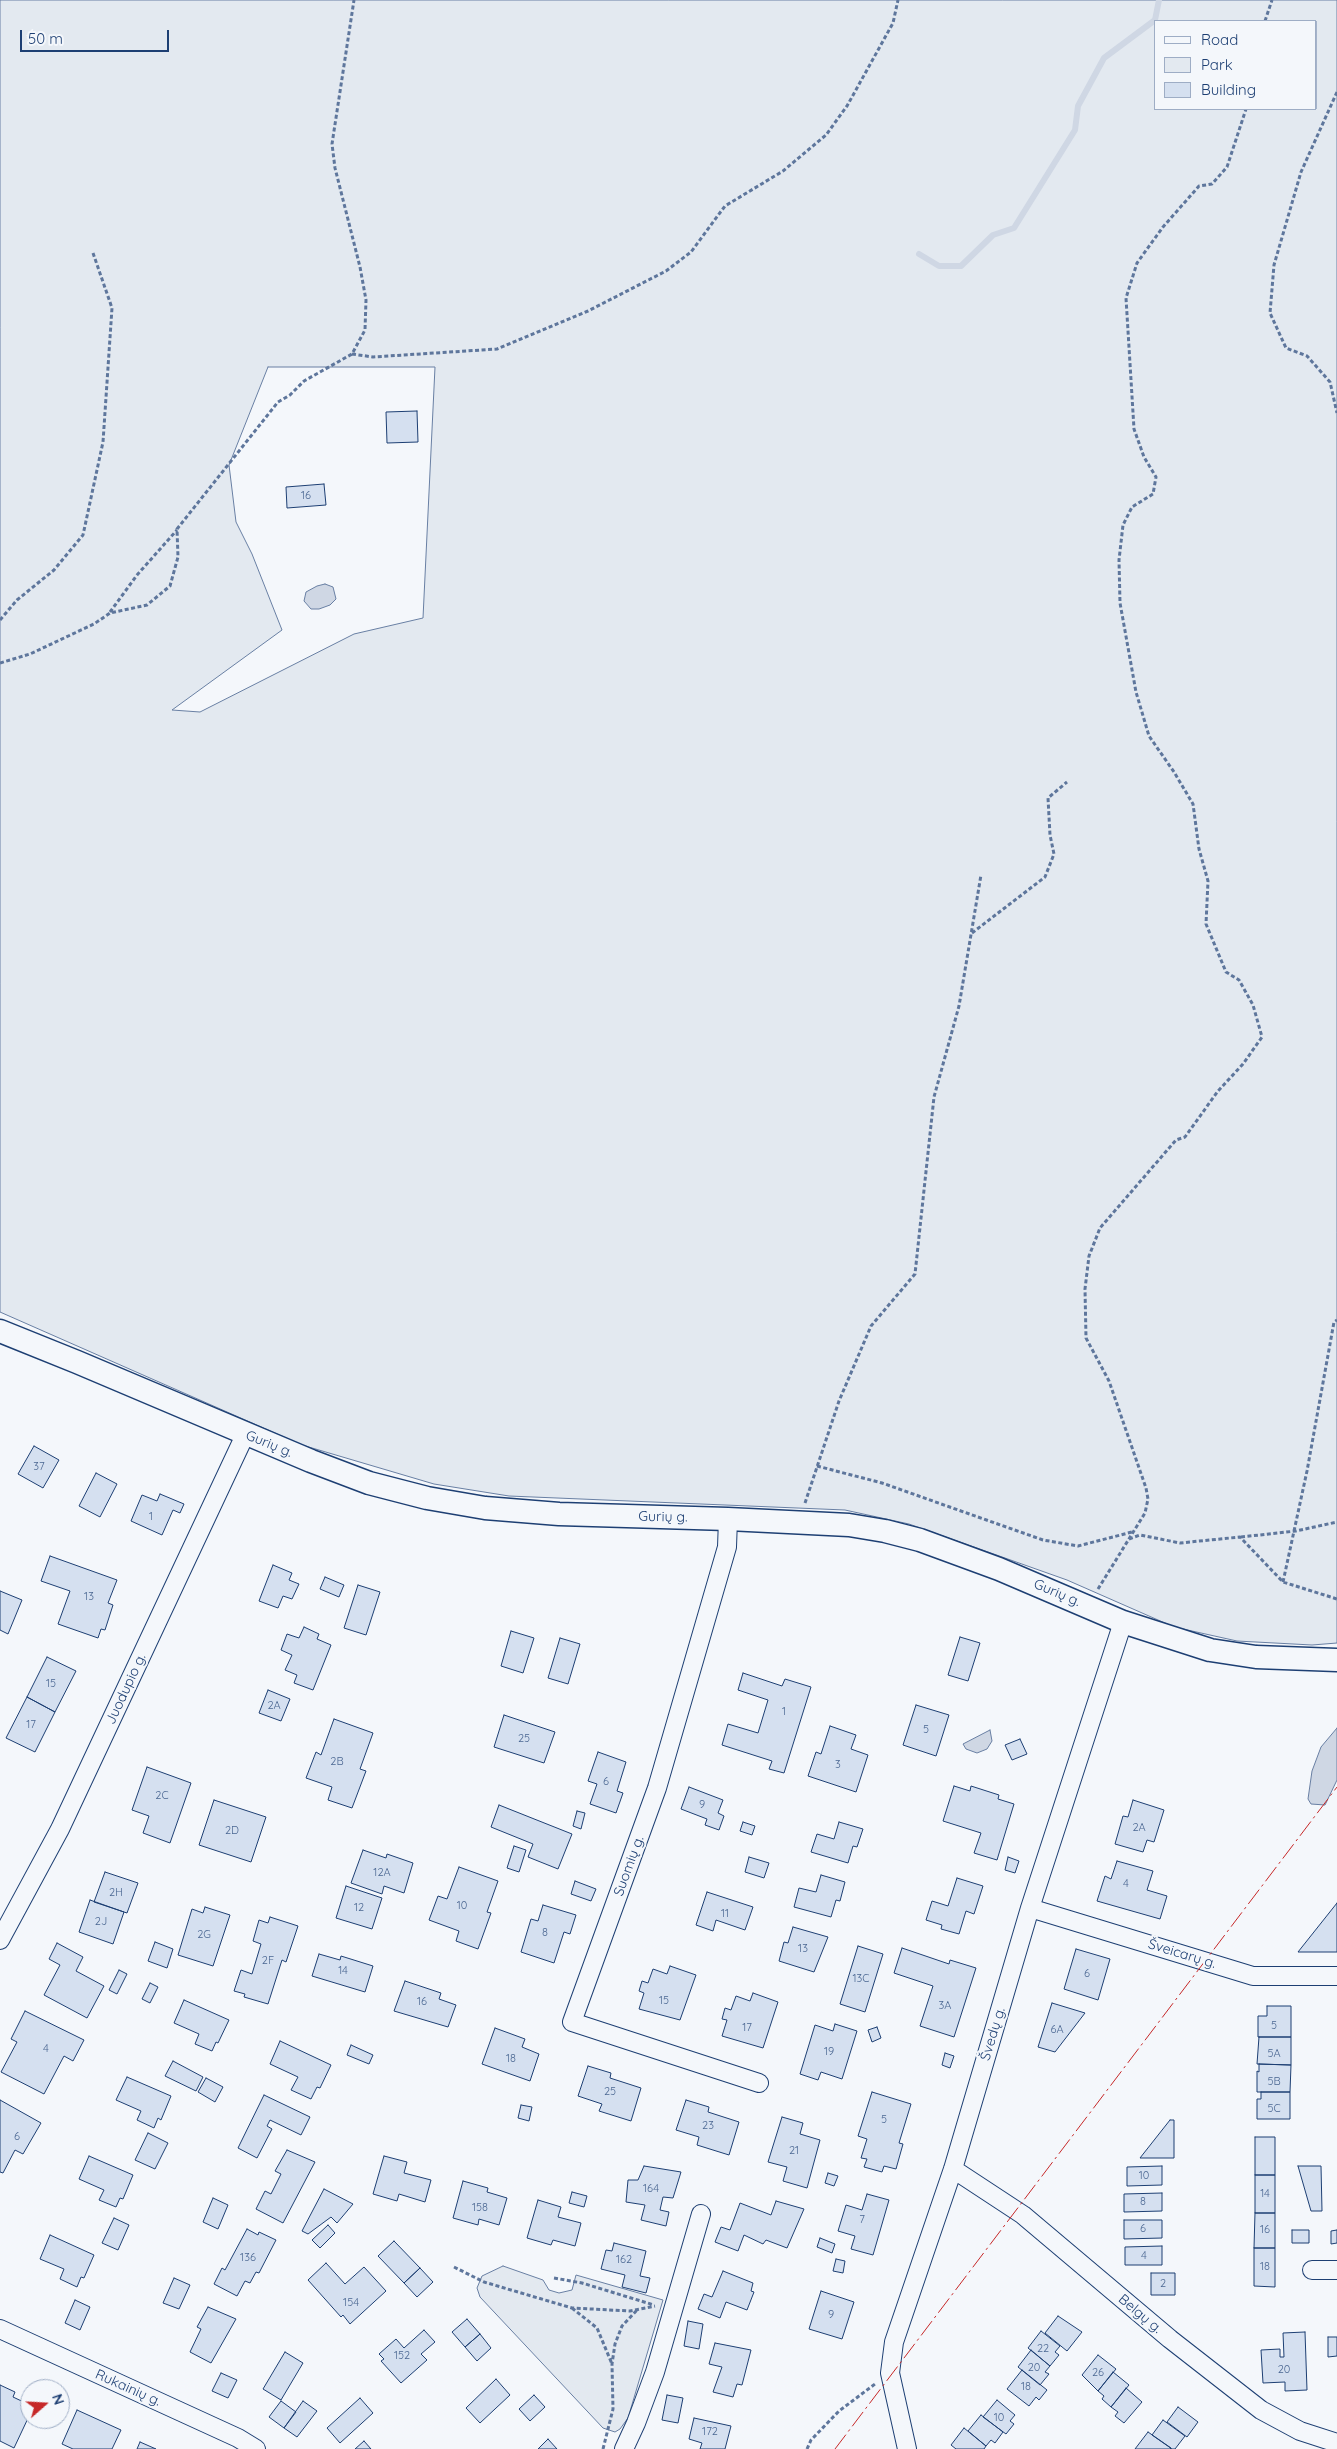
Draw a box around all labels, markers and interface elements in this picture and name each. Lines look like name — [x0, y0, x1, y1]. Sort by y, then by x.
scale bar — [22, 20, 171, 52]
legend — [1154, 20, 1317, 110]
text: 50 m — [28, 29, 63, 48]
text: Road — [1201, 30, 1238, 49]
text: Park — [1201, 55, 1233, 74]
text: Building — [1201, 80, 1256, 99]
house number: 16 — [301, 489, 311, 503]
street label: Gurių g. — [243, 1427, 295, 1461]
house number: 37 — [33, 1460, 45, 1474]
street label: Gurių g. — [638, 1508, 688, 1526]
house number: 1 — [149, 1510, 153, 1524]
street label: Gurių g. — [1031, 1576, 1083, 1610]
house number: 13 — [84, 1590, 94, 1604]
street label: Juodupio g. — [102, 1651, 150, 1727]
house number: 15 — [46, 1677, 56, 1691]
house number: 2A — [267, 1699, 281, 1713]
house number: 1 — [782, 1705, 786, 1719]
house number: 17 — [26, 1718, 36, 1732]
house number: 5 — [923, 1723, 929, 1737]
house number: 25 — [518, 1732, 530, 1746]
house number: 2B — [330, 1755, 344, 1769]
house number: 3 — [835, 1758, 841, 1772]
house number: 6 — [603, 1775, 609, 1789]
house number: 2C — [155, 1789, 169, 1803]
house number: 9 — [699, 1798, 705, 1812]
house number: 2A — [1132, 1821, 1146, 1835]
house number: 2D — [225, 1824, 239, 1838]
street label: Suomių g. — [610, 1833, 648, 1899]
house number: 12A — [373, 1866, 391, 1880]
house number: 4 — [1123, 1877, 1129, 1891]
house number: 2H — [109, 1886, 123, 1900]
house number: 10 — [457, 1899, 467, 1913]
house number: 12 — [354, 1901, 364, 1915]
house number: 11 — [721, 1907, 729, 1921]
house number: 2J — [95, 1915, 107, 1929]
house number: 8 — [542, 1926, 548, 1940]
house number: 2G — [197, 1928, 211, 1942]
street label: Šveicarų g. — [1146, 1936, 1218, 1972]
house number: 13 — [798, 1942, 808, 1956]
house number: 2F — [262, 1954, 274, 1968]
house number: 14 — [338, 1964, 348, 1978]
house number: 6 — [1084, 1967, 1090, 1981]
house number: 13C — [852, 1972, 870, 1986]
house number: 15 — [659, 1994, 669, 2008]
house number: 16 — [417, 1995, 427, 2009]
house number: 3A — [939, 1999, 951, 2013]
street label: Švedų g. — [977, 2005, 1009, 2063]
house number: 5 — [1271, 2019, 1277, 2033]
house number: 17 — [742, 2021, 752, 2035]
house number: 6A — [1050, 2023, 1064, 2037]
house number: 4 — [43, 2042, 49, 2056]
house number: 19 — [824, 2045, 834, 2059]
house number: 5A — [1267, 2047, 1281, 2061]
house number: 18 — [506, 2052, 516, 2066]
house number: 5B — [1267, 2075, 1281, 2089]
house number: 25 — [604, 2085, 616, 2099]
house number: 5C — [1267, 2102, 1281, 2116]
house number: 5 — [881, 2113, 887, 2127]
house number: 23 — [702, 2119, 714, 2133]
house number: 6 — [14, 2130, 20, 2144]
house number: 21 — [789, 2144, 799, 2158]
house number: 10 — [1139, 2169, 1149, 2183]
house number: 164 — [643, 2182, 659, 2196]
house number: 14 — [1260, 2187, 1270, 2201]
house number: 8 — [1140, 2195, 1146, 2209]
house number: 158 — [472, 2201, 488, 2215]
house number: 7 — [859, 2213, 865, 2227]
house number: 6 — [1140, 2222, 1146, 2236]
house number: 16 — [1260, 2223, 1270, 2237]
house number: 4 — [1141, 2249, 1147, 2263]
house number: 136 — [240, 2251, 256, 2265]
house number: 162 — [616, 2253, 632, 2267]
house number: 18 — [1260, 2260, 1270, 2274]
house number: 2 — [1160, 2277, 1166, 2291]
street label: Belgų g. — [1115, 2291, 1165, 2337]
house number: 154 — [343, 2296, 359, 2310]
house number: 9 — [828, 2308, 834, 2322]
house number: 22 — [1037, 2342, 1049, 2356]
house number: 152 — [394, 2349, 410, 2363]
house number: 20 — [1028, 2361, 1040, 2375]
house number: 20 — [1278, 2363, 1290, 2377]
street label: Rukainių g. — [92, 2366, 164, 2410]
house number: 26 — [1092, 2366, 1104, 2380]
north arrow — [20, 2379, 70, 2429]
house number: 18 — [1021, 2380, 1031, 2394]
text: N — [48, 2392, 68, 2407]
house number: 10 — [994, 2411, 1004, 2425]
house number: 172 — [702, 2425, 718, 2439]

